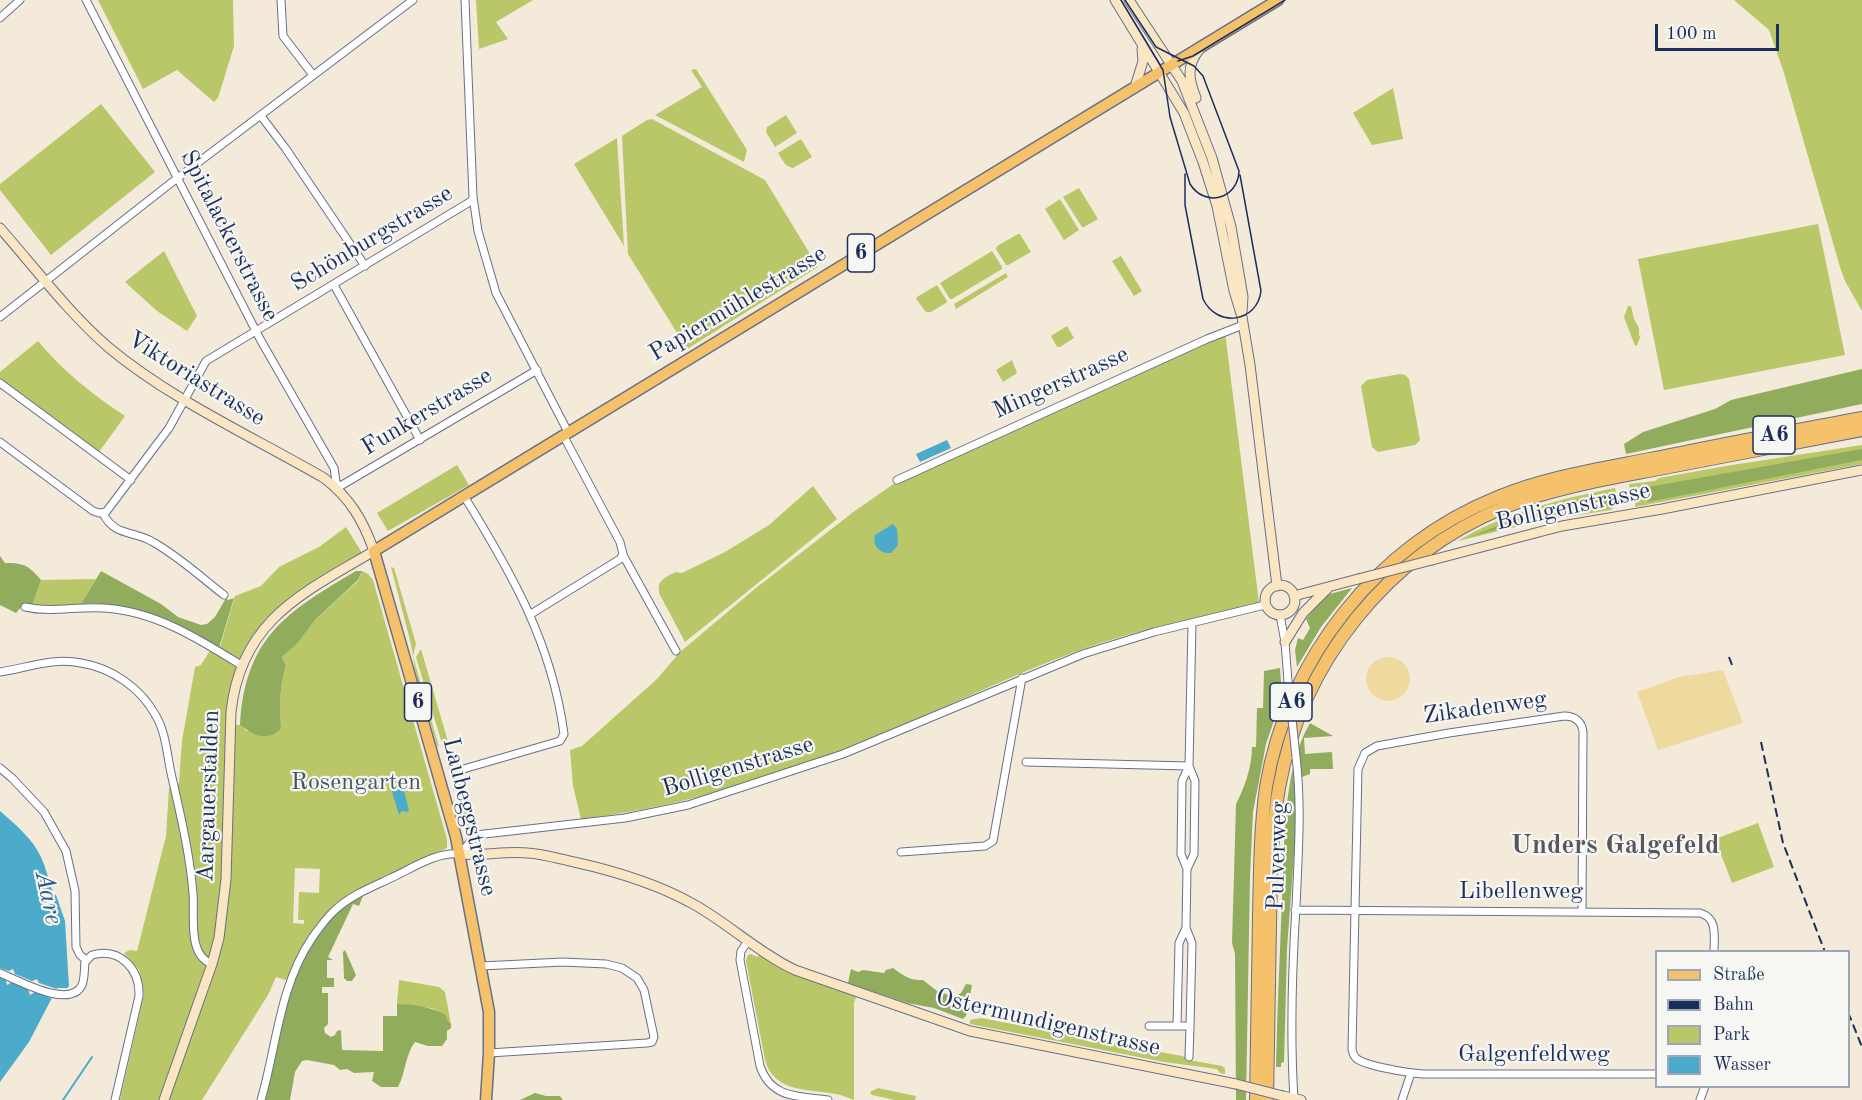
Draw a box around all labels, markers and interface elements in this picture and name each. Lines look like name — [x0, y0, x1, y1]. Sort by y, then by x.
scale bar — [1658, 12, 1782, 50]
text: 100 m — [1666, 25, 1717, 43]
street label: Spitalackerstrasse — [173, 145, 285, 327]
street label: Schönburgstrasse — [286, 179, 458, 299]
road number: 6 — [848, 234, 874, 272]
street label: Papiermühlestrasse — [644, 240, 832, 368]
street label: Viktoriastrasse — [122, 325, 270, 433]
street label: Mingerstrasse — [989, 340, 1133, 426]
street label: Funkerstrasse — [356, 362, 498, 462]
road number: A6 — [1753, 416, 1795, 454]
street label: Bolligenstrasse — [1493, 477, 1653, 537]
road number: 6 — [404, 683, 432, 721]
road number: A6 — [1270, 683, 1312, 721]
street label: Zikadenweg — [1421, 685, 1549, 731]
street label: Aargauerstalden — [192, 709, 226, 883]
street label: Bolligenstrasse — [659, 730, 817, 804]
street label: Laubeggstrasse — [435, 735, 503, 899]
park label: Rosengarten — [291, 769, 421, 797]
street label: Pulverweg — [1262, 801, 1294, 911]
district label: Unders Galgefeld — [1511, 830, 1719, 862]
water label: Aare — [27, 868, 69, 928]
street label: Libellenweg — [1459, 878, 1583, 906]
legend — [1655, 950, 1850, 1088]
text: Straße — [1713, 966, 1764, 984]
street label: Ostermundigenstrasse — [933, 983, 1163, 1063]
text: Bahn — [1713, 996, 1754, 1014]
text: Park — [1713, 1026, 1750, 1044]
street label: Galgenfeldweg — [1458, 1041, 1610, 1069]
text: Wasser — [1713, 1056, 1771, 1074]

